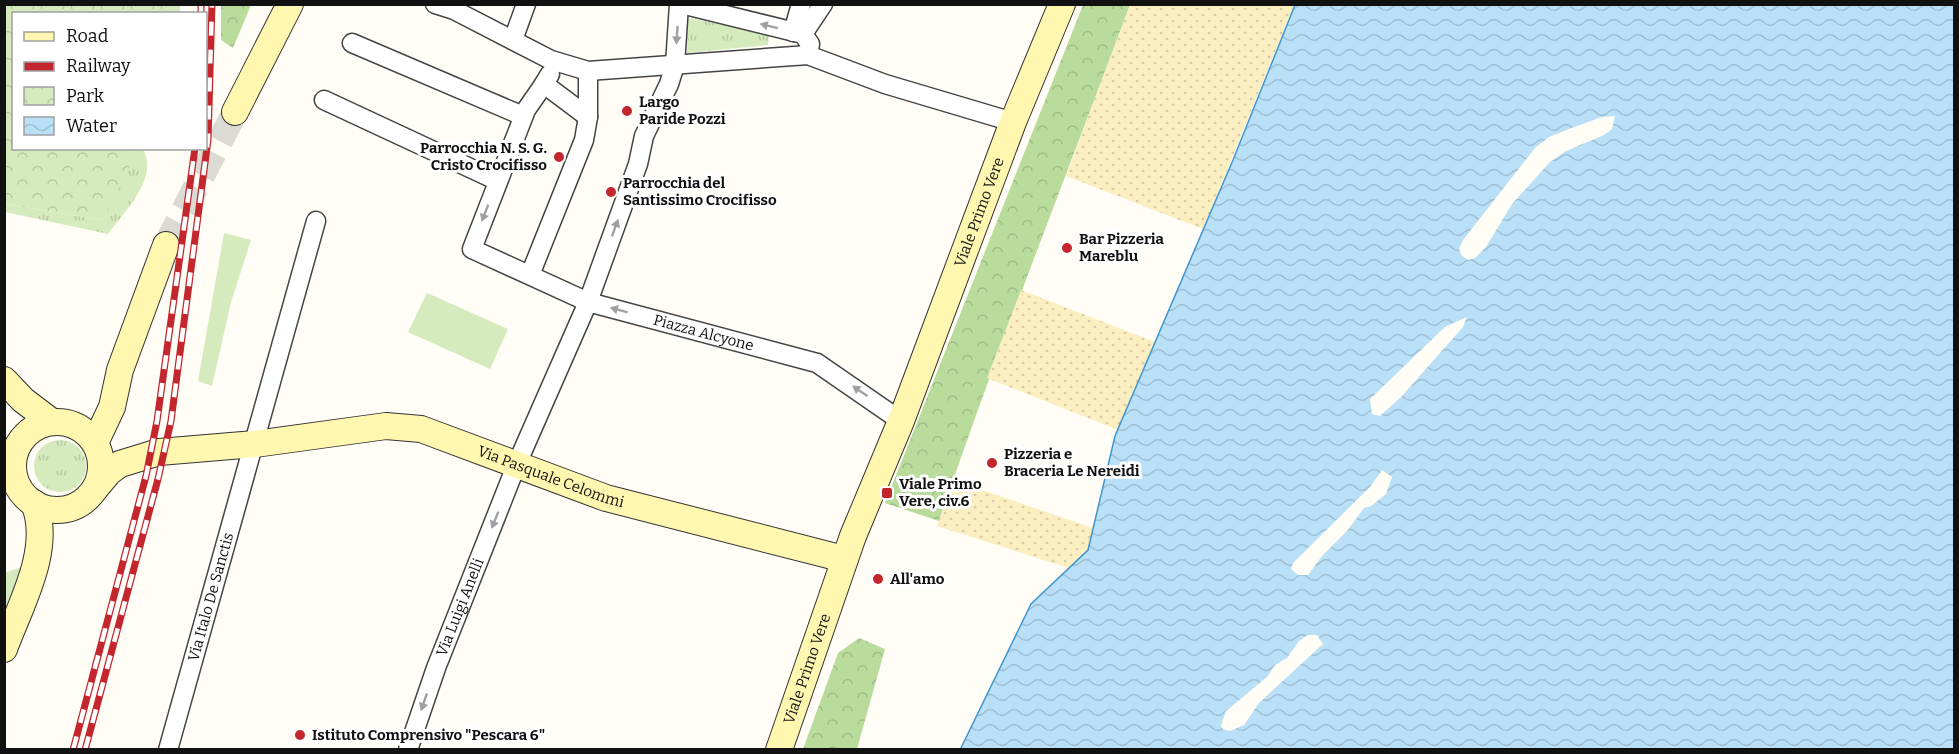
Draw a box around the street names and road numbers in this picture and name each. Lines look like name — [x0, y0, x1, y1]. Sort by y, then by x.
street label: Viale Primo Vere — [951, 155, 1008, 269]
street label: Piazza Alcyone — [652, 311, 756, 355]
street label: Via Pasquale Celommi — [475, 442, 626, 511]
street label: Via Italo De Sanctis — [184, 530, 237, 663]
street label: Via Luigi Anelli — [433, 555, 488, 659]
street label: Viale Primo Vere — [780, 611, 834, 726]

